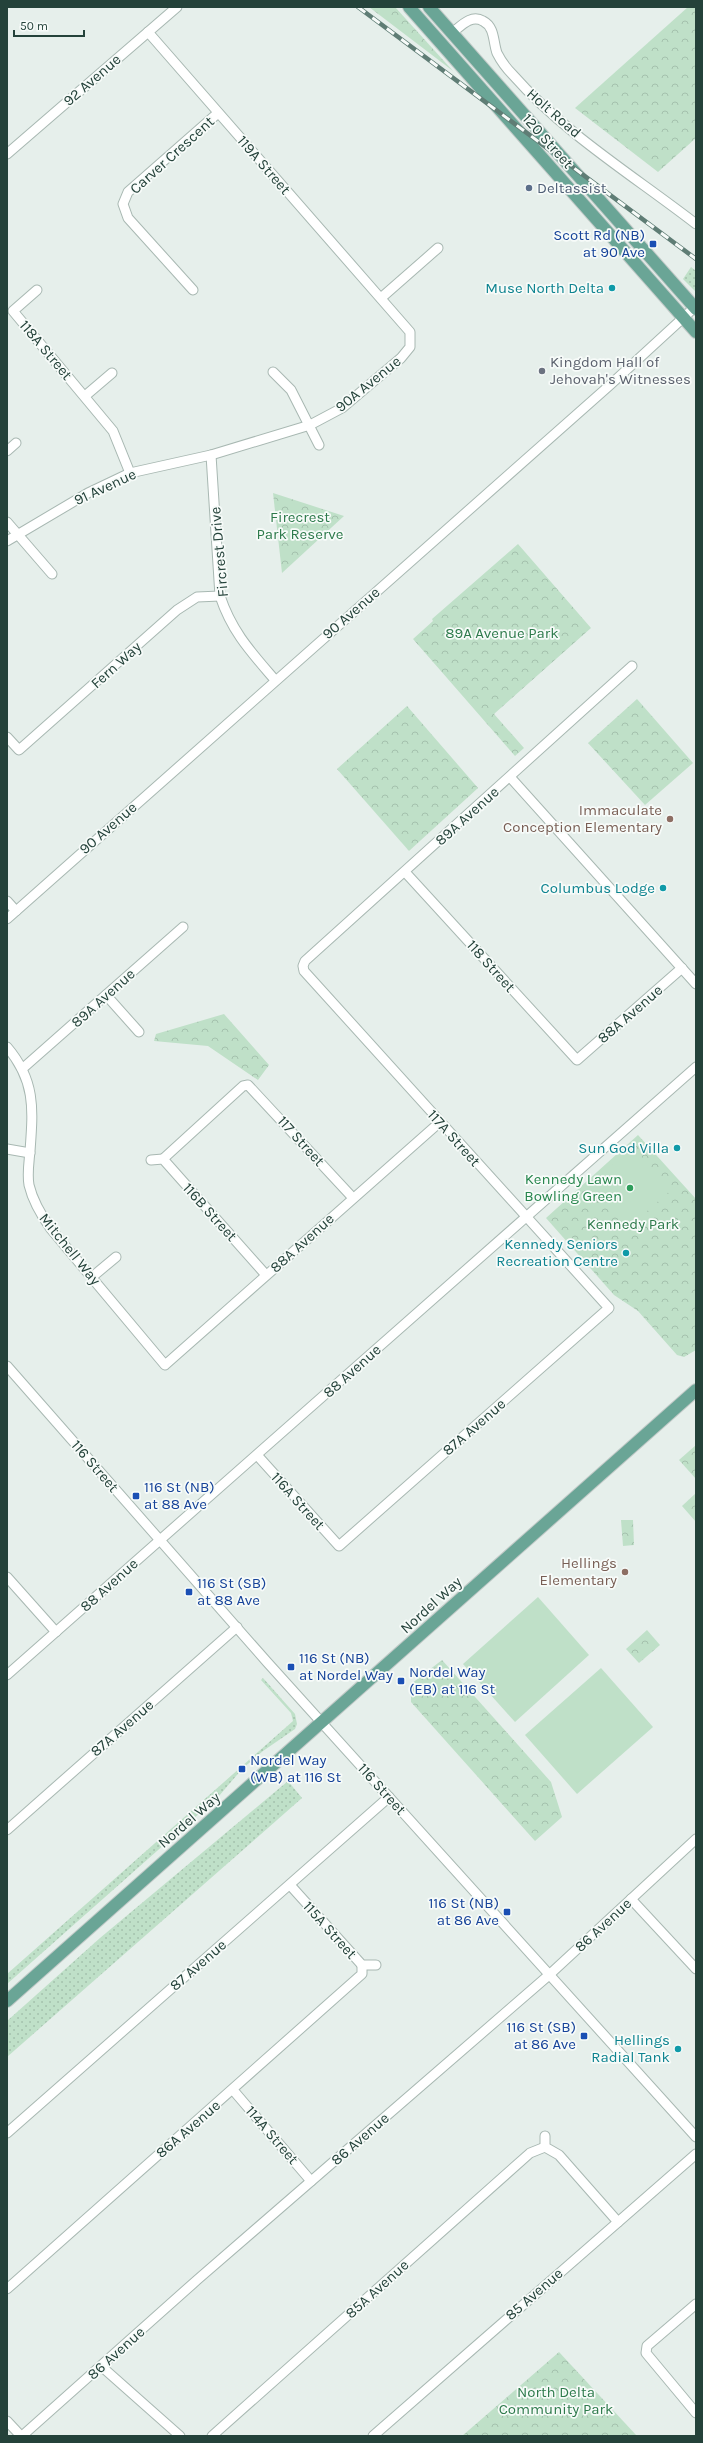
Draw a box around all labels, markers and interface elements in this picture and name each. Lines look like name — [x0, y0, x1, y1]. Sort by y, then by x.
scale bar — [14, 12, 84, 38]
text: 50 m — [20, 19, 48, 33]
street label: 92 Avenue — [60, 50, 124, 110]
street label: Holt Road — [523, 85, 585, 141]
street label: 120 Street — [519, 110, 577, 172]
street label: Carver Crescent — [126, 112, 218, 198]
street label: 119A Street — [234, 132, 295, 198]
place label: Deltassist — [537, 179, 607, 197]
marker: Deltassist — [524, 183, 534, 193]
place label: Scott Rd (NB) at 90 Ave — [553, 226, 645, 261]
marker: Scott Rd (NB) at 90 Ave — [648, 239, 658, 249]
place label: Muse North Delta — [485, 279, 604, 297]
marker: Muse North Delta — [607, 283, 617, 293]
street label: 118A Street — [16, 316, 76, 384]
street label: 90A Avenue — [332, 352, 404, 416]
place label: Kingdom Hall of Jehovah's Witnesses — [550, 353, 691, 388]
marker: Kingdom Hall of Jehovah's Witnesses — [537, 366, 547, 376]
street label: 91 Avenue — [71, 465, 139, 509]
street label: Fircrest Drive — [206, 506, 232, 598]
park label: Firecrest Park Reserve — [256, 508, 344, 543]
street label: 90 Avenue — [318, 583, 384, 643]
park label: 89A Avenue Park — [445, 624, 559, 642]
street label: Fern Way — [87, 638, 145, 692]
street label: 89A Avenue — [431, 783, 503, 849]
street label: 90 Avenue — [75, 798, 141, 858]
place label: Immaculate Conception Elementary — [503, 801, 662, 836]
marker: Immaculate Conception Elementary — [665, 814, 675, 824]
place label: Columbus Lodge — [541, 879, 655, 897]
marker: Columbus Lodge — [658, 883, 668, 893]
street label: 118 Street — [463, 936, 519, 996]
street label: 89A Avenue — [67, 965, 139, 1031]
street label: 88A Avenue — [594, 981, 666, 1047]
street label: 117A Street — [424, 1106, 484, 1170]
street label: 117 Street — [274, 1112, 329, 1170]
place label: Sun God Villa — [578, 1139, 669, 1157]
marker: Sun God Villa — [672, 1143, 682, 1153]
place label: Kennedy Lawn Bowling Green — [524, 1170, 622, 1205]
street label: 116B Street — [179, 1179, 241, 1245]
marker: Kennedy Lawn Bowling Green — [625, 1183, 635, 1193]
street label: Mitchell Way — [35, 1209, 105, 1289]
street label: 88A Avenue — [266, 1210, 338, 1276]
park label: Kennedy Park — [587, 1215, 679, 1233]
place label: Kennedy Seniors Recreation Centre — [496, 1235, 618, 1270]
marker: Kennedy Seniors Recreation Centre — [621, 1248, 631, 1258]
street label: 88 Avenue — [319, 1340, 385, 1402]
street label: 87A Avenue — [439, 1395, 509, 1459]
street label: 116 Street — [67, 1436, 123, 1496]
street label: 116A Street — [267, 1468, 329, 1534]
place label: 116 St (NB) at 88 Ave — [144, 1478, 215, 1513]
marker: 116 St (NB) at 88 Ave — [131, 1491, 141, 1501]
street label: 88 Avenue — [76, 1554, 142, 1616]
place label: Hellings Elementary — [540, 1554, 617, 1589]
marker: Hellings Elementary — [620, 1567, 630, 1577]
street label: Nordel Way — [397, 1573, 465, 1637]
place label: 116 St (SB) at 88 Ave — [197, 1574, 266, 1609]
marker: 116 St (SB) at 88 Ave — [184, 1587, 194, 1597]
place label: 116 St (NB) at Nordel Way — [299, 1649, 393, 1684]
marker: 116 St (NB) at Nordel Way — [286, 1662, 296, 1672]
place label: Nordel Way (EB) at 116 St — [409, 1663, 496, 1698]
marker: Nordel Way (EB) at 116 St — [396, 1676, 406, 1686]
street label: 87A Avenue — [87, 1696, 157, 1760]
place label: Nordel Way (WB) at 116 St — [250, 1751, 342, 1786]
street label: 116 Street — [354, 1759, 410, 1819]
marker: Nordel Way (WB) at 116 St — [237, 1764, 247, 1774]
street label: Nordel Way — [154, 1788, 224, 1852]
place label: 116 St (NB) at 86 Ave — [428, 1894, 499, 1929]
street label: 86 Avenue — [571, 1894, 635, 1956]
street label: 115A Street — [299, 1897, 361, 1963]
marker: 116 St (NB) at 86 Ave — [502, 1907, 512, 1917]
street label: 87 Avenue — [166, 1936, 230, 1994]
place label: 116 St (SB) at 86 Ave — [507, 2018, 576, 2053]
marker: 116 St (SB) at 86 Ave — [579, 2031, 589, 2041]
place label: Hellings Radial Tank — [591, 2031, 670, 2066]
marker: Hellings Radial Tank — [673, 2044, 683, 2054]
street label: 86A Avenue — [152, 2096, 224, 2162]
street label: 114A Street — [242, 2102, 303, 2168]
street label: 86 Avenue — [327, 2109, 393, 2169]
street label: 85A Avenue — [342, 2256, 412, 2322]
street label: 85 Avenue — [501, 2264, 567, 2324]
street label: 86 Avenue — [84, 2323, 148, 2383]
park label: North Delta Community Park — [499, 2383, 613, 2418]

